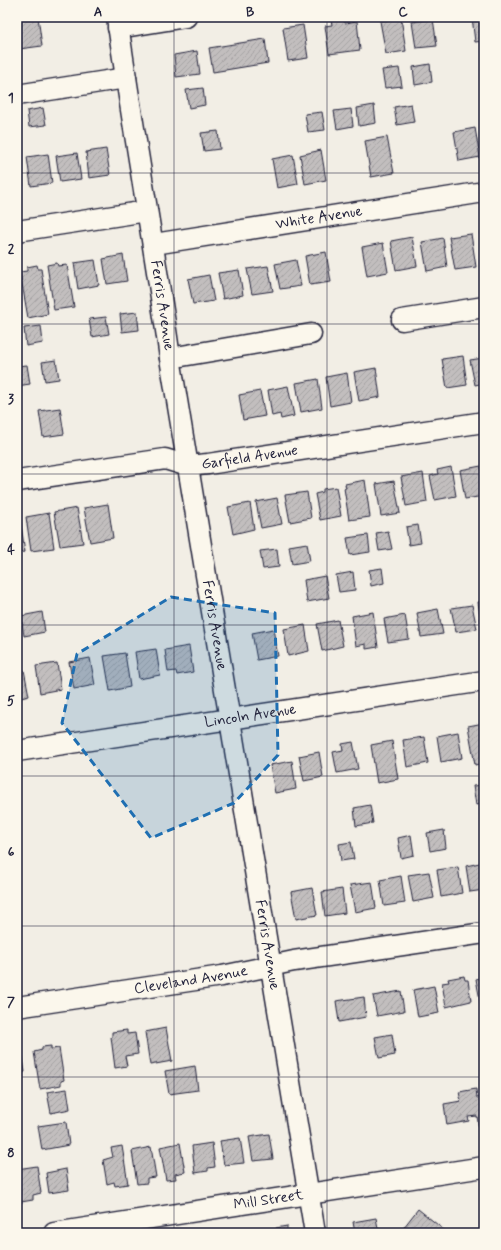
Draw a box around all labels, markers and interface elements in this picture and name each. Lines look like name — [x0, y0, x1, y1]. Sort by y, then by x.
text: A — [94, 4, 102, 21]
text: B — [246, 4, 255, 21]
text: C — [398, 4, 408, 21]
text: 1 — [8, 90, 14, 107]
street label: White Avenue — [274, 201, 364, 235]
text: 2 — [8, 241, 15, 258]
street label: Ferris Avenue — [145, 259, 179, 352]
text: 3 — [8, 391, 14, 408]
street label: Garfield Avenue — [201, 440, 300, 475]
text: 4 — [7, 542, 15, 559]
street label: Ferris Avenue — [197, 579, 232, 672]
text: 5 — [7, 693, 15, 710]
street label: Lincoln Avenue — [203, 699, 298, 733]
text: 6 — [8, 844, 15, 861]
street label: Ferris Avenue — [250, 898, 285, 992]
street label: Cleveland Avenue — [133, 961, 250, 999]
text: 7 — [7, 994, 15, 1011]
text: 8 — [7, 1145, 15, 1162]
street label: Mill Street — [232, 1185, 305, 1215]

